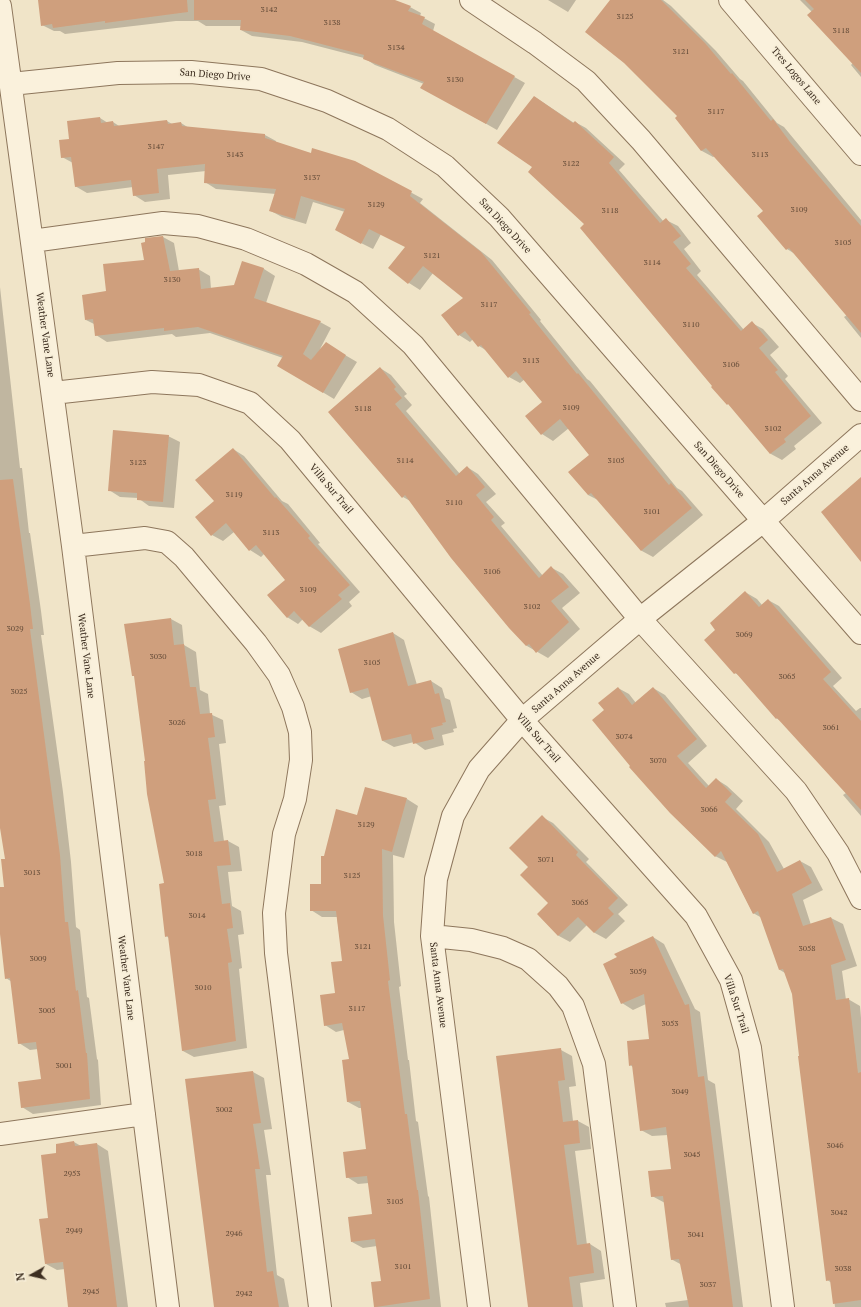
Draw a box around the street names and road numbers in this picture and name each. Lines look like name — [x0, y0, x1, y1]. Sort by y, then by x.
street label: Tres Logos Lane — [768, 45, 824, 107]
street label: San Diego Drive — [179, 67, 251, 83]
street label: San Diego Drive — [476, 196, 534, 256]
street label: Weather Vane Lane — [33, 292, 57, 378]
street label: San Diego Drive — [691, 439, 747, 501]
street label: Santa Anna Avenue — [778, 442, 852, 508]
street label: Villa Sur Trail — [307, 462, 355, 516]
street label: Weather Vane Lane — [75, 613, 97, 699]
street label: Santa Anna Avenue — [529, 650, 603, 716]
street label: Villa Sur Trail — [513, 711, 563, 765]
street label: Weather Vane Lane — [115, 935, 137, 1021]
street label: Santa Anna Avenue — [427, 941, 449, 1029]
street label: Villa Sur Trail — [721, 973, 751, 1035]

